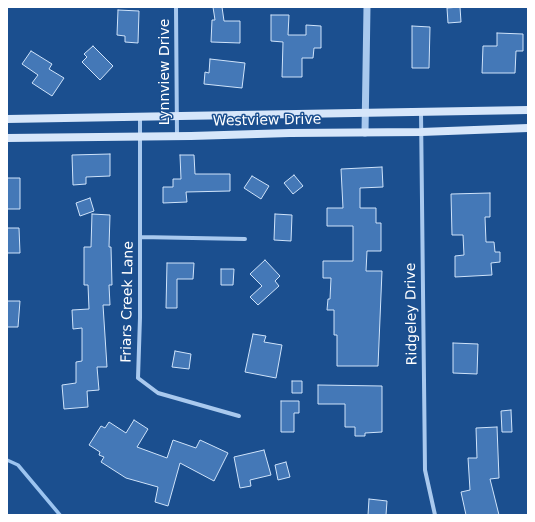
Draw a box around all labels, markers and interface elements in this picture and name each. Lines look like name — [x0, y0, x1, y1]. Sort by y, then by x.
street label: Lynnview Drive — [157, 19, 173, 125]
street label: Westview Drive — [213, 112, 321, 130]
street label: Friars Creek Lane — [119, 241, 137, 363]
street label: Ridgeley Drive — [403, 263, 421, 365]

